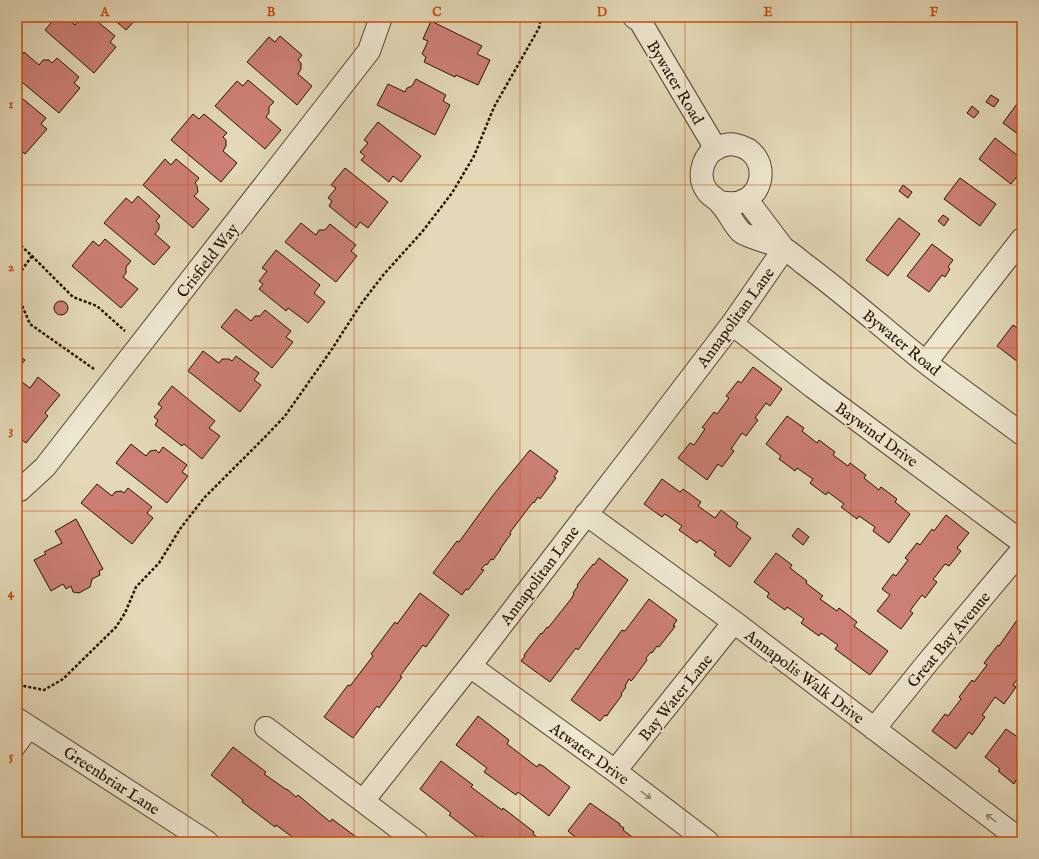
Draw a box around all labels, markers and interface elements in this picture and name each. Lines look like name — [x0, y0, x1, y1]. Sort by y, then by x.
text: A — [100, 4, 111, 21]
text: B — [267, 4, 276, 21]
text: C — [432, 4, 442, 21]
text: D — [597, 4, 608, 21]
text: E — [763, 4, 773, 21]
text: F — [930, 4, 939, 21]
street label: Bywater Road — [641, 37, 707, 129]
text: 1 — [9, 96, 14, 113]
street label: Crisfield Way — [173, 220, 244, 302]
text: 2 — [8, 259, 14, 276]
street label: Annapolitan Lane — [693, 264, 780, 373]
street label: Bywater Road — [858, 306, 944, 381]
street label: Baywind Drive — [830, 399, 921, 472]
text: 3 — [9, 422, 14, 439]
street label: Annapolitan Lane — [496, 523, 584, 631]
text: 4 — [8, 585, 15, 602]
street label: Great Bay Avenue — [903, 588, 996, 692]
street label: Annapolis Walk Drive — [739, 625, 868, 729]
street label: Bay Water Lane — [635, 651, 718, 746]
street label: Atwater Drive — [544, 719, 632, 790]
street label: Greenbriar Lane — [59, 743, 163, 820]
text: 5 — [9, 748, 14, 765]
one-way arrow — [641, 790, 652, 799]
one-way arrow — [985, 813, 996, 822]

